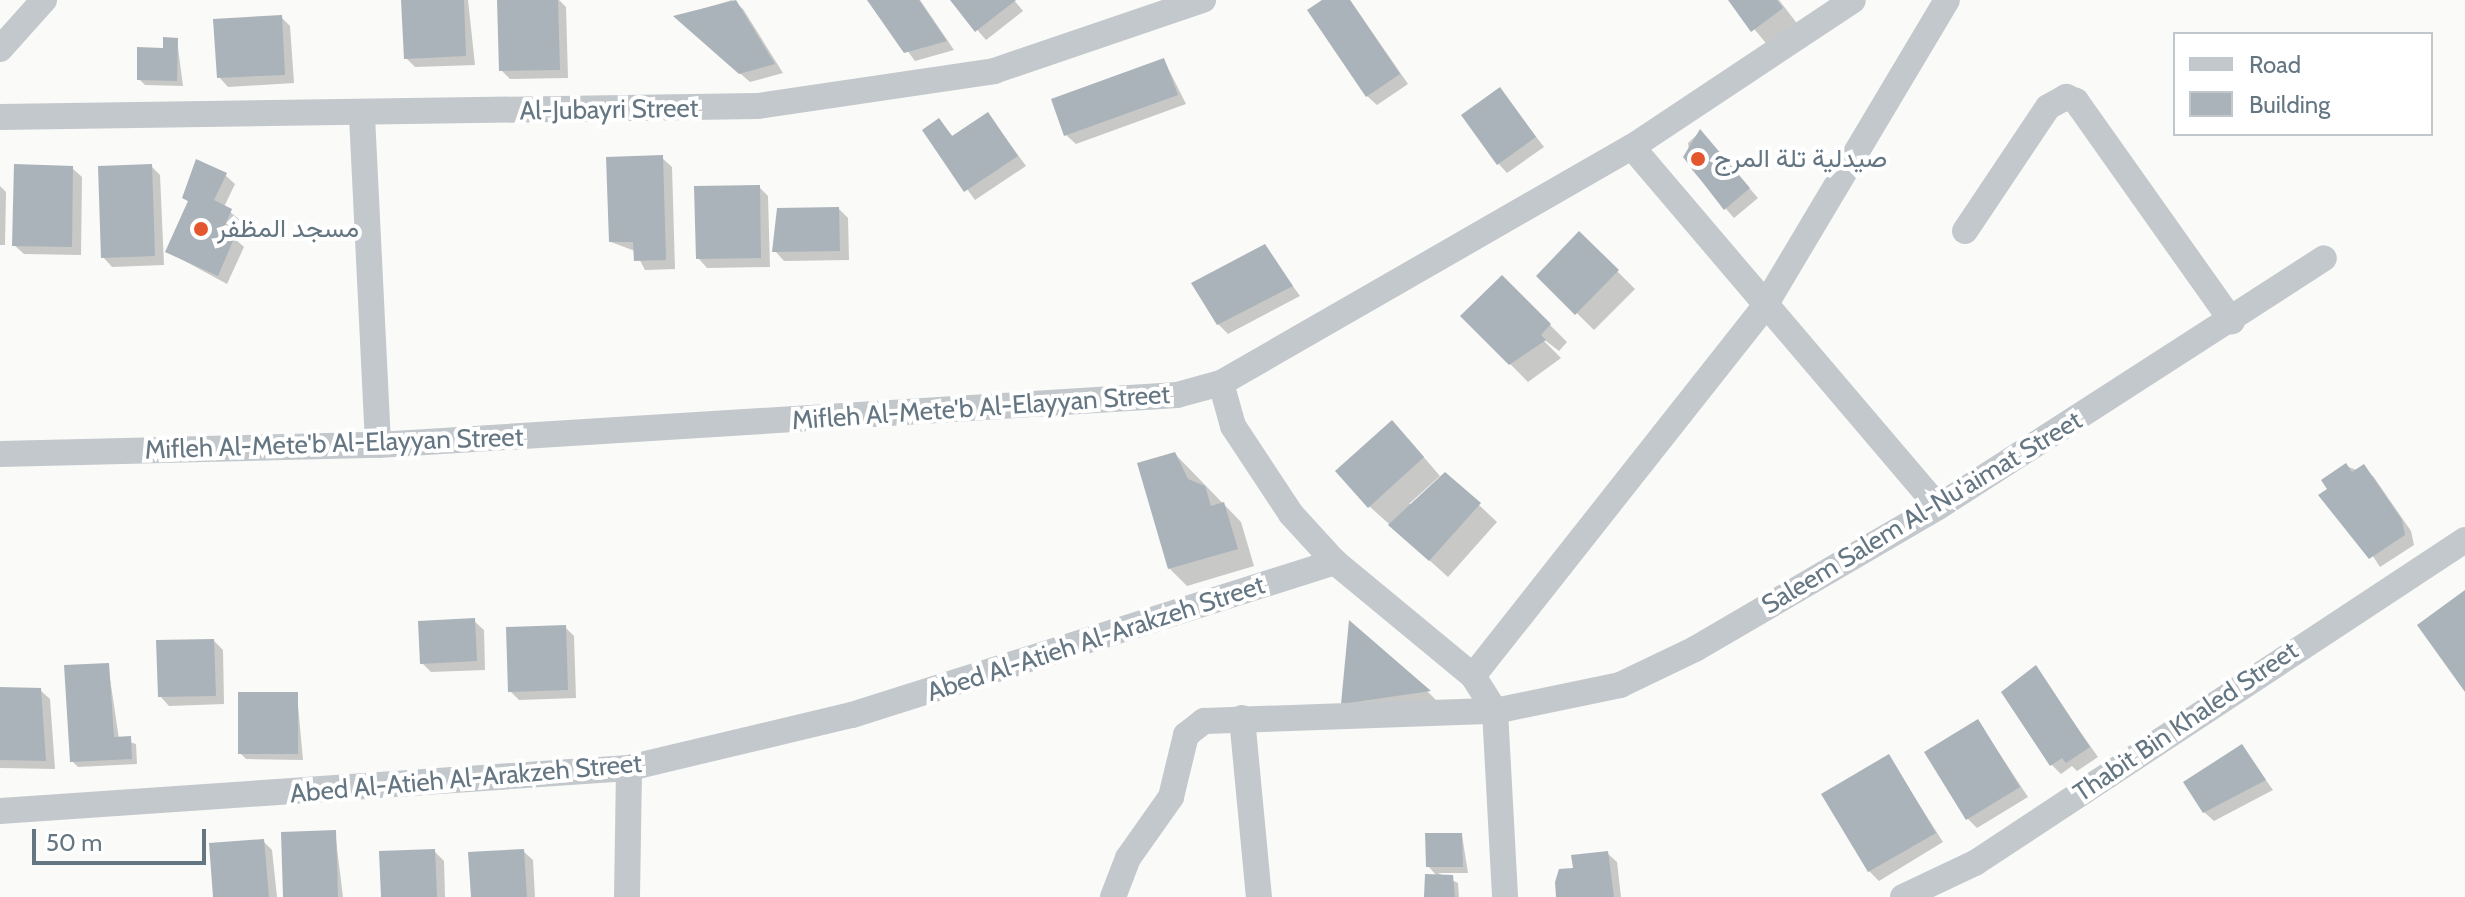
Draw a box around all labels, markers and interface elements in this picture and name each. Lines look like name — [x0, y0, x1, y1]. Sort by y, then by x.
legend — [2173, 32, 2433, 136]
text: Road — [2249, 50, 2301, 79]
text: Building — [2249, 90, 2330, 119]
street label: Al-Jubayri Street — [519, 93, 699, 127]
place label: صيدلية تلة المرج — [1714, 143, 1887, 175]
marker: صيدلية تلة المرج — [1689, 150, 1707, 168]
place label: مسجد المظفر — [217, 213, 359, 245]
marker: مسجد المظفر — [192, 220, 210, 238]
street label: Mifleh Al-Mete'b Al-Elayyan Street — [791, 379, 1171, 437]
street label: Saleem Salem Al-Nu'aimat Street — [1756, 405, 2088, 621]
street label: Mifleh Al-Mete'b Al-Elayyan Street — [144, 422, 524, 466]
street label: Abed Al-Atieh Al-Arakzeh Street — [923, 570, 1269, 708]
street label: Thabit Bin Khaled Street — [2068, 635, 2304, 809]
street label: Abed Al-Atieh Al-Arakzeh Street — [289, 748, 643, 810]
scale bar — [36, 813, 210, 863]
text: 50 m — [46, 828, 102, 857]

